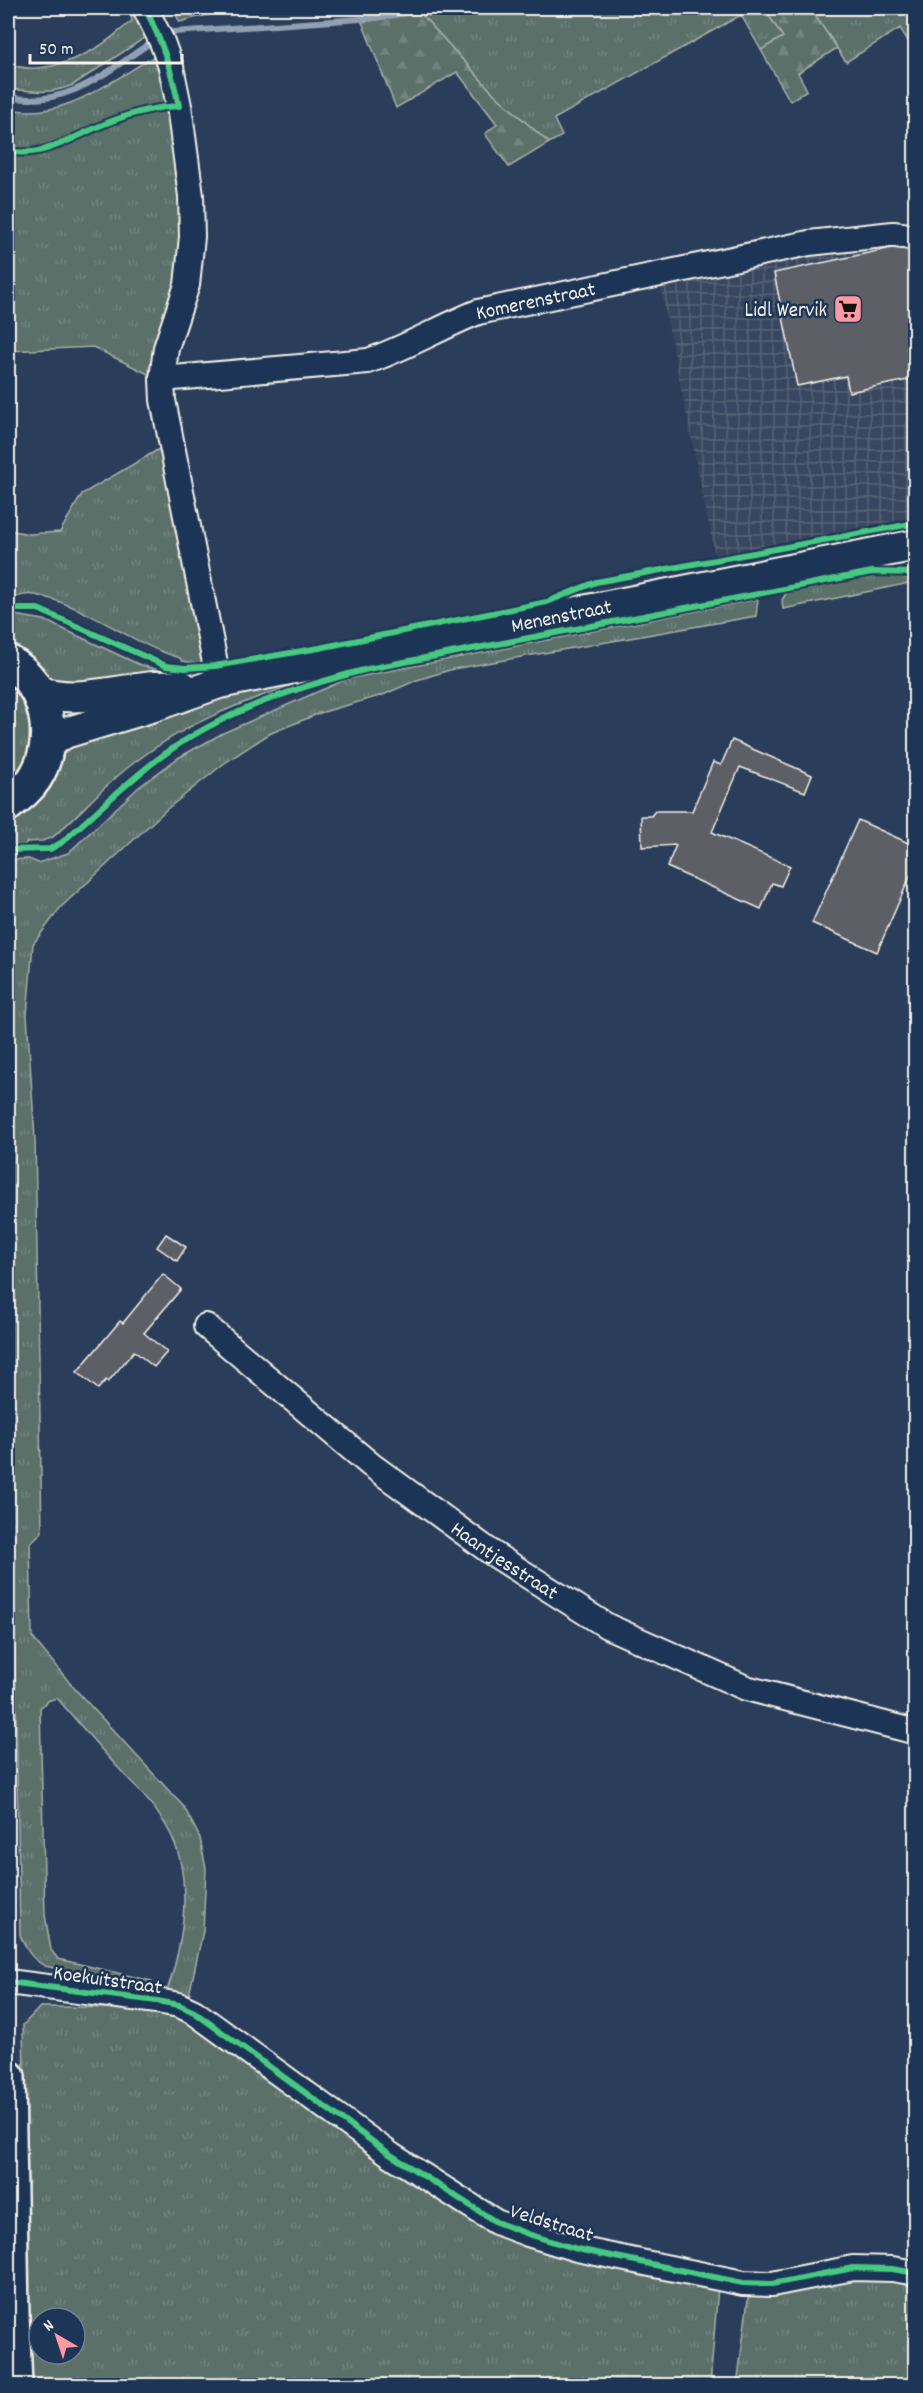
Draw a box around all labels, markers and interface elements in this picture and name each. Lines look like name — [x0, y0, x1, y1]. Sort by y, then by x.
scale bar — [30, 27, 182, 65]
text: 50 m — [39, 38, 74, 63]
street label: Komerenstraat — [474, 276, 599, 330]
supermarket icon: Lidl Wervik — [832, 293, 864, 325]
place label: Lidl Wervik — [745, 297, 827, 327]
street label: Menenstraat — [509, 593, 615, 643]
street label: Haantjesstraat — [443, 1516, 563, 1609]
street label: Koekuitstraat — [51, 1960, 164, 2004]
street label: Veldstraat — [506, 2198, 597, 2252]
north arrow — [27, 2306, 87, 2366]
text: N — [39, 2315, 60, 2338]

